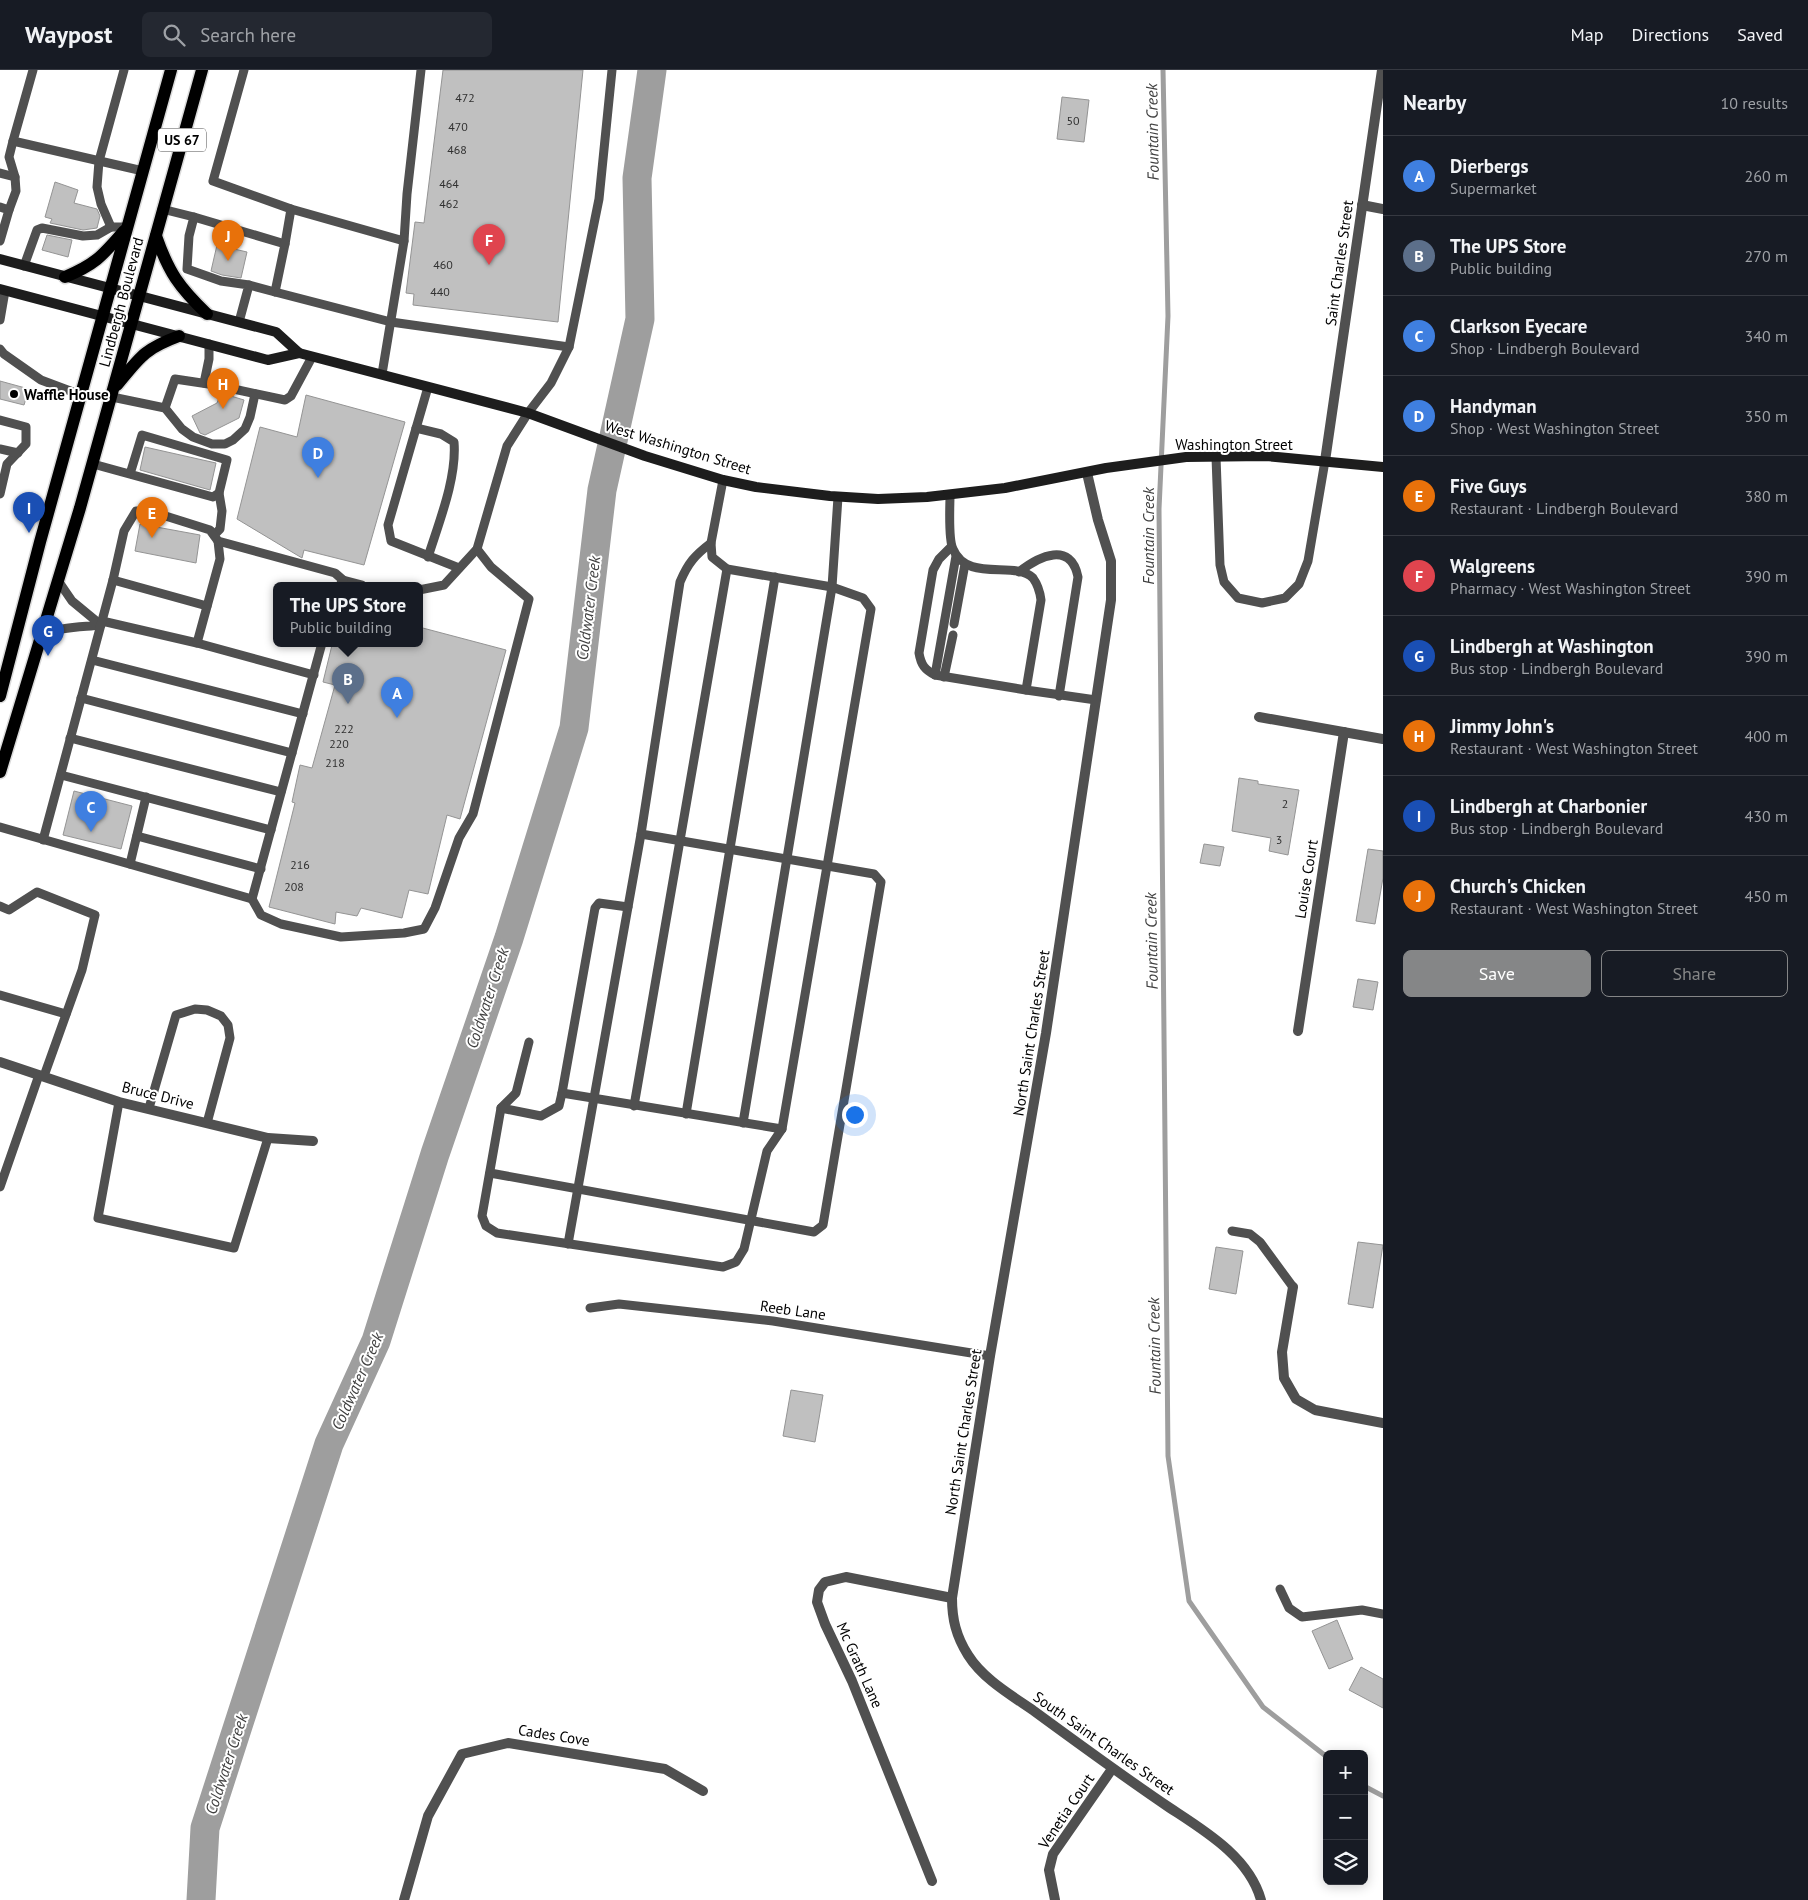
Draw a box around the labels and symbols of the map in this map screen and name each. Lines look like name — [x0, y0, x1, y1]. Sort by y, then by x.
water label: Fountain Creek — [1141, 82, 1163, 181]
house number: 472 — [455, 90, 475, 105]
house number: 50 — [1066, 113, 1080, 128]
house number: 470 — [448, 119, 468, 134]
road number: US 67 — [158, 128, 206, 152]
house number: 468 — [447, 142, 467, 157]
house number: 464 — [439, 176, 459, 191]
house number: 462 — [439, 196, 459, 211]
street label: Saint Charles Street — [1321, 199, 1357, 327]
pin: J — [212, 220, 244, 261]
pin: F — [473, 224, 505, 265]
street label: Lindbergh Boulevard — [95, 235, 147, 369]
house number: 460 — [433, 257, 453, 272]
house number: 440 — [430, 284, 450, 299]
pin: H — [207, 368, 239, 409]
place label: Waffle House — [24, 385, 109, 404]
marker: Waffle House — [8, 388, 20, 400]
street label: West Washington Street — [603, 416, 753, 478]
street label: Washington Street — [1175, 435, 1293, 454]
pin: D — [302, 437, 334, 478]
water label: Fountain Creek — [1138, 487, 1158, 585]
pin: I — [13, 492, 45, 533]
pin: E — [136, 497, 168, 538]
water label: Coldwater Creek — [572, 554, 604, 661]
pin: G — [32, 615, 64, 656]
pin: B — [332, 663, 364, 704]
pin: A — [381, 677, 413, 718]
house number: 222 — [334, 721, 354, 736]
house number: 220 — [329, 736, 349, 751]
house number: 218 — [325, 755, 345, 770]
pin: C — [75, 791, 107, 832]
house number: 2 — [1282, 796, 1288, 811]
house number: 3 — [1276, 832, 1282, 847]
street label: Louise Court — [1290, 838, 1322, 920]
house number: 216 — [290, 857, 310, 872]
house number: 208 — [284, 879, 304, 894]
water label: Fountain Creek — [1140, 891, 1162, 990]
water label: Coldwater Creek — [461, 944, 513, 1051]
street label: North Saint Charles Street — [1009, 949, 1053, 1117]
street label: Bruce Drive — [120, 1077, 196, 1113]
your location — [842, 1102, 868, 1128]
street label: Reeb Lane — [759, 1296, 827, 1324]
water label: Fountain Creek — [1143, 1296, 1165, 1395]
water label: Coldwater Creek — [327, 1328, 388, 1433]
street label: North Saint Charles Street — [941, 1348, 985, 1516]
street label: Mc Grath Lane — [833, 1619, 887, 1711]
street label: South Saint Charles Street — [1030, 1687, 1178, 1799]
water label: Coldwater Creek — [200, 1710, 252, 1817]
street label: Cades Cove — [517, 1720, 591, 1750]
street label: Venetia Court — [1033, 1770, 1098, 1853]

